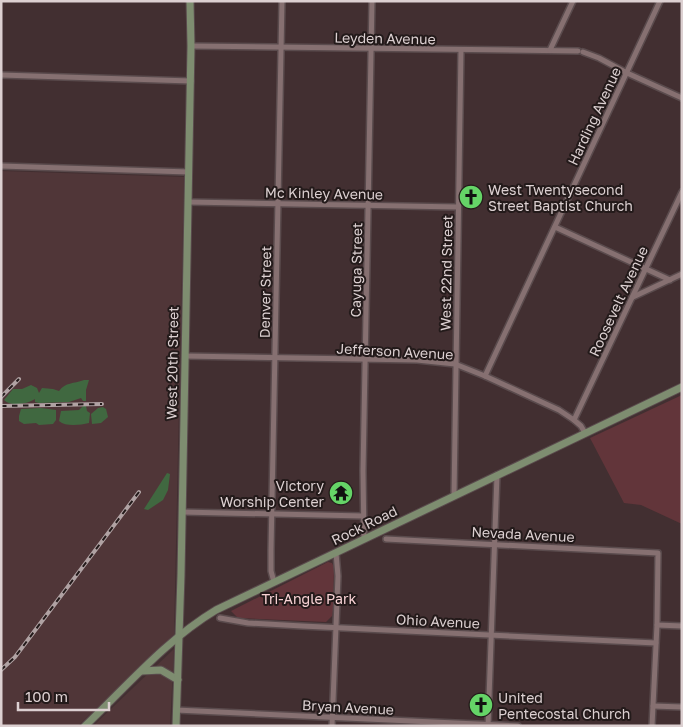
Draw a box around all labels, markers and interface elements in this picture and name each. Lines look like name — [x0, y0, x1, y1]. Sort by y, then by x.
street label: Leyden Avenue — [334, 29, 436, 47]
street label: Harding Avenue — [564, 64, 624, 168]
place label: West Twentysecond Street Baptist Church — [488, 181, 633, 214]
street label: Mc Kinley Avenue — [265, 183, 383, 203]
church icon: West Twentysecond Street Baptist Church — [458, 184, 484, 210]
street label: West 22nd Street — [436, 215, 456, 331]
street label: Cayuga Street — [347, 222, 365, 318]
street label: Roosevelt Avenue — [585, 243, 651, 359]
street label: Denver Street — [256, 246, 274, 338]
street label: West 20th Street — [163, 306, 181, 420]
street label: Jefferson Avenue — [336, 339, 454, 363]
place label: Victory Worship Center — [220, 477, 325, 510]
temple icon: Victory Worship Center — [328, 480, 354, 506]
street label: Rock Road — [328, 502, 400, 548]
street label: Nevada Avenue — [471, 523, 575, 545]
park label: Tri-Angle Park — [262, 590, 356, 607]
street label: Ohio Avenue — [396, 610, 480, 632]
scale bar — [18, 680, 109, 712]
text: 100 m — [25, 687, 68, 705]
place label: United Pentecostal Church — [498, 689, 630, 722]
church icon: United Pentecostal Church — [468, 692, 494, 718]
street label: Bryan Avenue — [302, 696, 394, 718]

